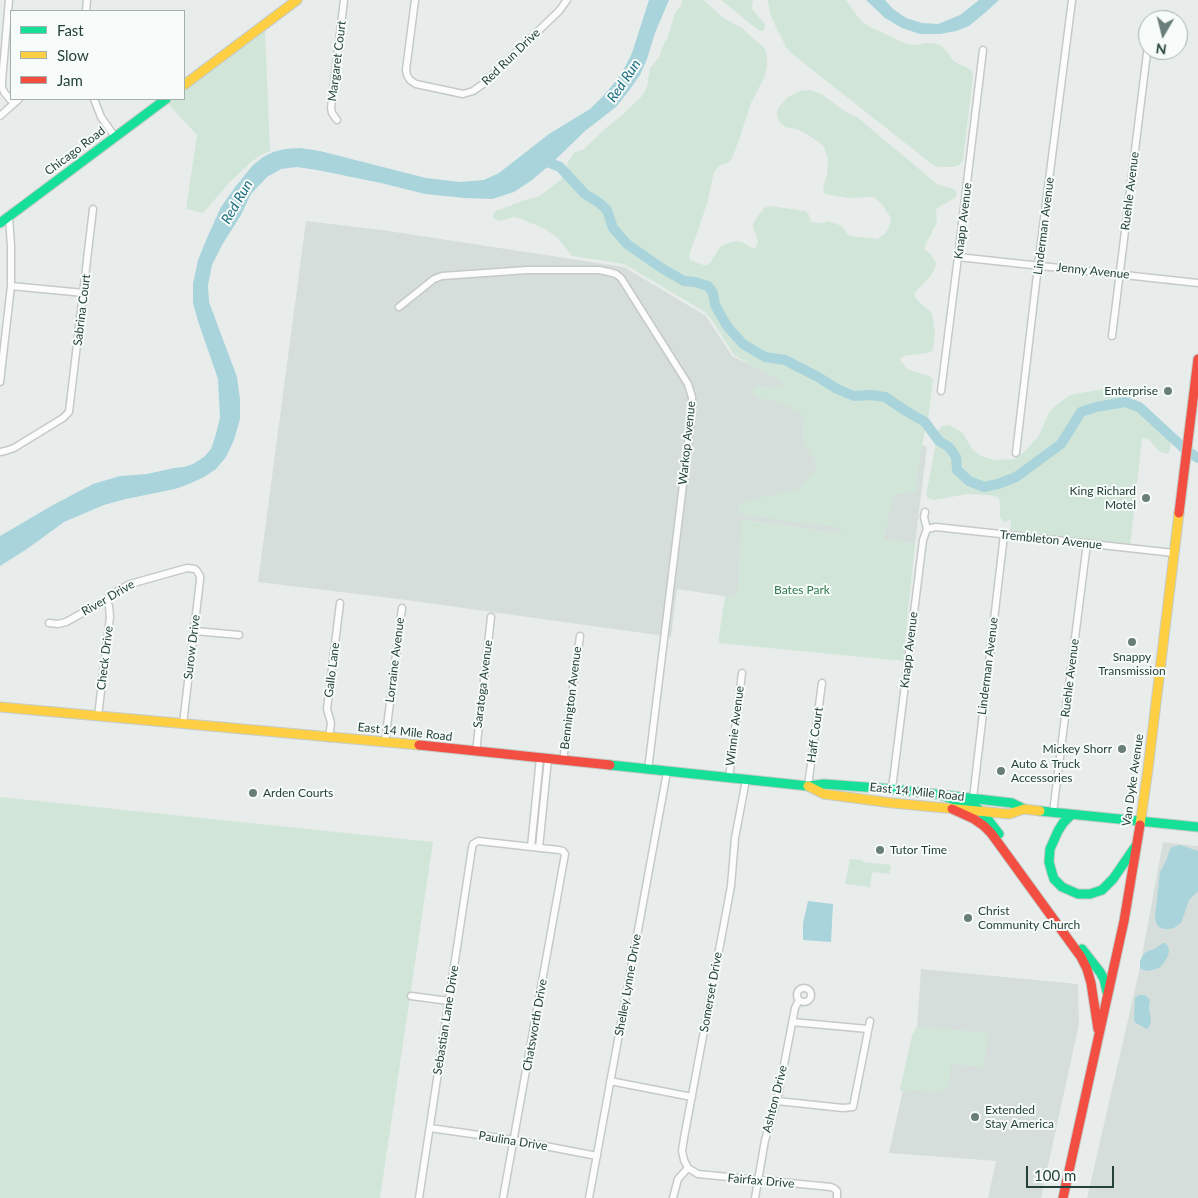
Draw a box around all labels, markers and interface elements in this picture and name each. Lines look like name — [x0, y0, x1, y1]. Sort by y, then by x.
legend — [10, 10, 185, 100]
north arrow — [1138, 10, 1188, 60]
street label: Margaret Court — [325, 20, 349, 102]
text: Fast — [57, 21, 84, 39]
street label: Red Run Drive — [479, 26, 543, 88]
text: N — [1154, 40, 1168, 59]
text: Slow — [57, 46, 89, 64]
water label: Red Run — [604, 56, 644, 106]
text: Jam — [57, 71, 83, 89]
street label: Chicago Road — [42, 124, 108, 178]
street label: Ruehle Avenue — [1118, 151, 1142, 231]
street label: Linderman Avenue — [1031, 176, 1057, 276]
water label: Red Run — [218, 177, 256, 227]
street label: Knapp Avenue — [951, 182, 975, 260]
street label: Jenny Avenue — [1056, 260, 1130, 282]
street label: Sabrina Court — [70, 273, 94, 347]
place label: Enterprise — [1104, 384, 1158, 398]
marker: Enterprise — [1162, 385, 1174, 397]
street label: Warkop Avenue — [675, 400, 699, 486]
place label: King Richard Motel — [1070, 484, 1136, 512]
marker: King Richard Motel — [1140, 492, 1152, 504]
street label: Trembleton Avenue — [999, 527, 1103, 553]
street label: River Drive — [79, 577, 137, 619]
park label: Bates Park — [774, 583, 830, 597]
street label: Knapp Avenue — [897, 611, 921, 689]
street label: Surow Drive — [181, 614, 203, 680]
street label: Linderman Avenue — [975, 616, 1001, 716]
street label: Lorraine Avenue — [383, 617, 407, 703]
street label: Check Drive — [94, 625, 116, 691]
marker: Snappy Transmission — [1126, 636, 1138, 648]
street label: Ruehle Avenue — [1058, 638, 1082, 718]
street label: Saratoga Avenue — [470, 639, 496, 729]
street label: Gallo Lane — [321, 642, 343, 698]
street label: Bennington Avenue — [558, 646, 584, 750]
place label: Snappy Transmission — [1098, 650, 1166, 678]
street label: Winnie Avenue — [723, 685, 747, 767]
street label: Haff Court — [804, 706, 826, 764]
street label: East 14 Mile Road — [357, 720, 453, 744]
street label: Van Dyke Avenue — [1119, 733, 1147, 827]
place label: Mickey Shorr — [1043, 742, 1112, 756]
marker: Mickey Shorr — [1116, 743, 1128, 755]
place label: Auto & Truck Accessories — [1011, 757, 1080, 785]
marker: Auto & Truck Accessories — [995, 765, 1007, 777]
street label: East 14 Mile Road — [869, 780, 965, 804]
place label: Arden Courts — [263, 786, 333, 800]
marker: Arden Courts — [247, 787, 259, 799]
place label: Tutor Time — [890, 843, 947, 857]
marker: Tutor Time — [874, 844, 886, 856]
place label: Christ Community Church — [978, 904, 1080, 932]
marker: Christ Community Church — [962, 912, 974, 924]
street label: Shelley Lynne Drive — [612, 933, 644, 1037]
street label: Somerset Drive — [697, 951, 725, 1033]
street label: Sebastian Lane Drive — [430, 964, 462, 1076]
street label: Chatsworth Drive — [520, 978, 550, 1072]
street label: Ashton Drive — [760, 1064, 790, 1134]
place label: Extended Stay America — [985, 1103, 1054, 1131]
marker: Extended Stay America — [969, 1111, 981, 1123]
street label: Paulina Drive — [477, 1128, 549, 1154]
scale bar — [1028, 1156, 1116, 1188]
text: 100 m — [1034, 1166, 1076, 1184]
street label: Fairfax Drive — [727, 1171, 795, 1191]

